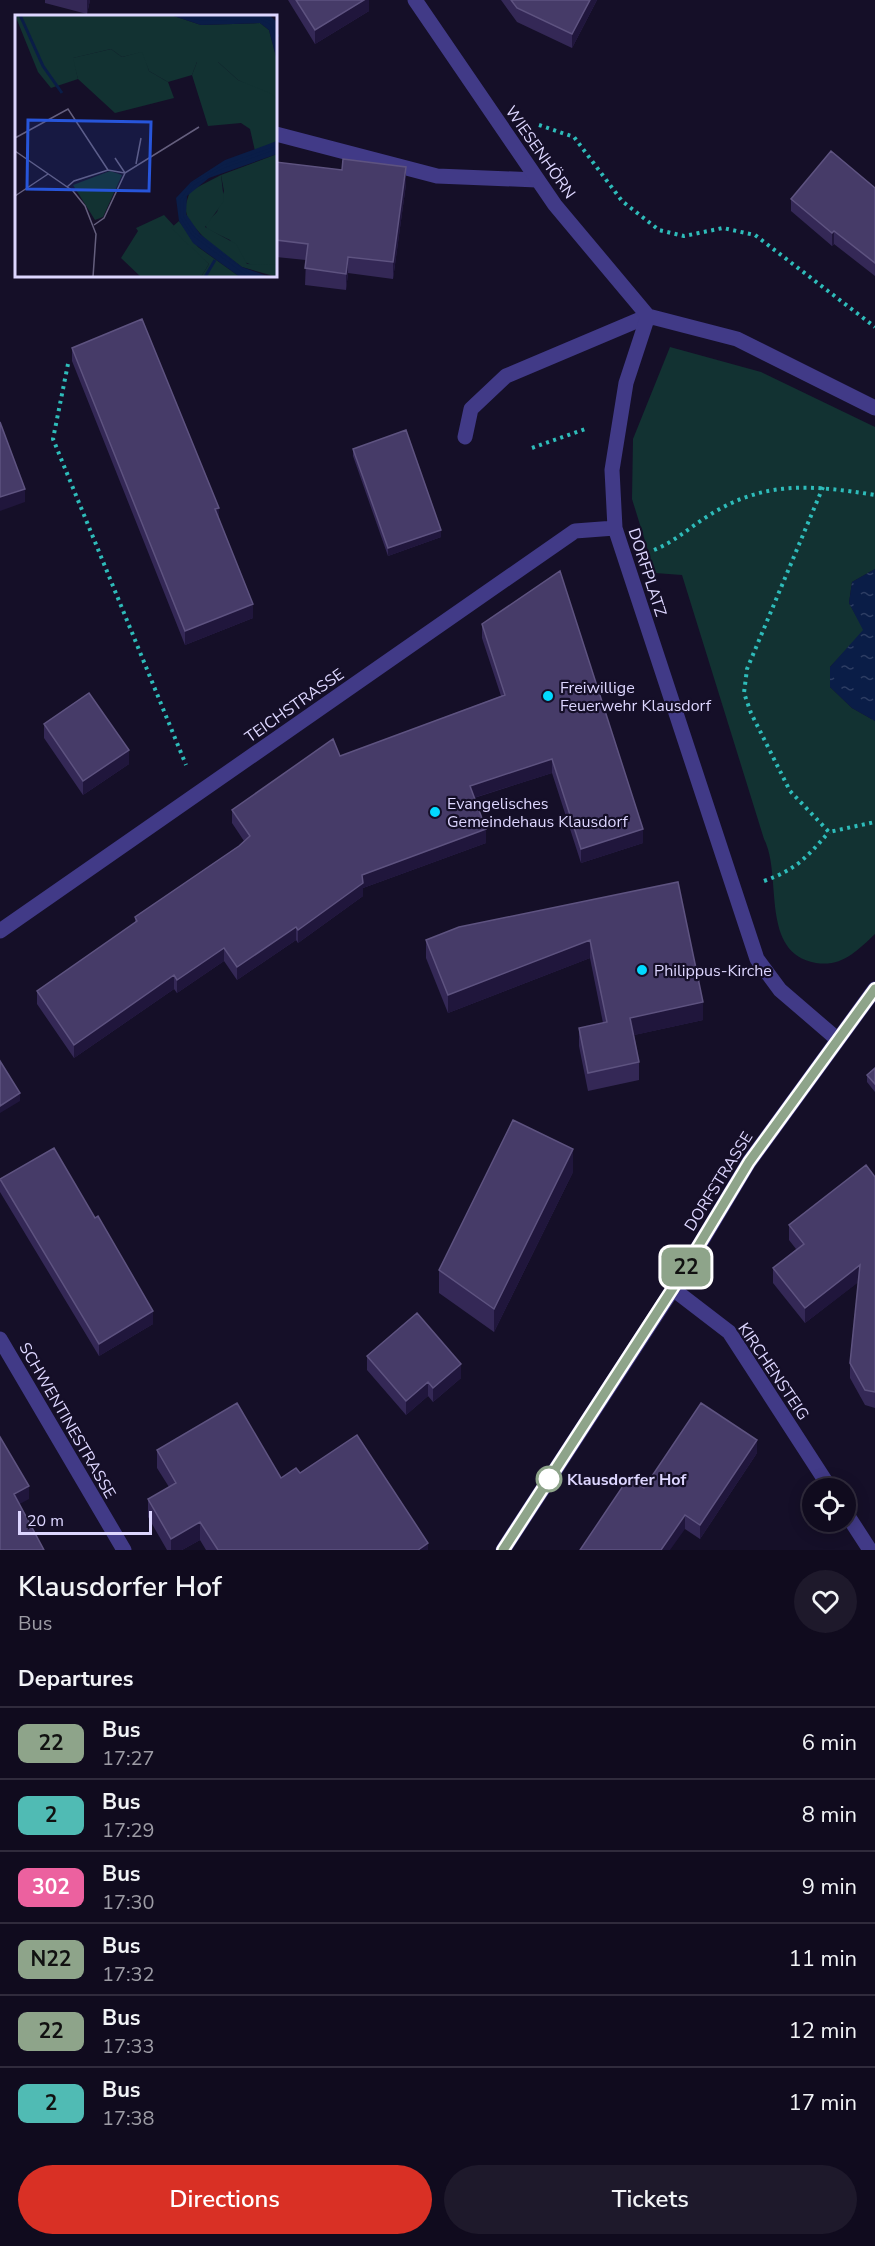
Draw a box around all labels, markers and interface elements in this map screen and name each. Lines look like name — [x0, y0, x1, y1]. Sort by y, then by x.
inset map — [15, 15, 278, 278]
street label: WIESENHÖRN — [500, 102, 580, 203]
street label: DORFPLATZ — [622, 525, 672, 620]
street label: TEICHSTRASSE — [241, 663, 349, 748]
place label: Freiwillige Feuerwehr Klausdorf — [560, 677, 712, 717]
marker: Freiwillige Feuerwehr Klausdorf — [541, 689, 555, 703]
place label: Evangelisches Gemeindehaus Klausdorf — [447, 793, 629, 833]
marker: Evangelisches Gemeindehaus Klausdorf — [428, 805, 442, 819]
place label: Philippus-Kirche — [654, 960, 772, 982]
marker: Philippus-Kirche — [635, 963, 649, 977]
street label: DORFSTRASSE — [679, 1128, 758, 1236]
line badge: 22 — [659, 1248, 713, 1286]
text: 22 — [673, 1253, 699, 1281]
street label: KIRCHENSTEIG — [732, 1319, 814, 1425]
street label: SCHWENTINESTRASSE — [13, 1339, 121, 1502]
marker: Klausdorfer Hof — [536, 1466, 562, 1492]
place label: Klausdorfer Hof — [567, 1469, 687, 1491]
map controls — [802, 1478, 856, 1532]
button: locate — [802, 1478, 856, 1532]
scale bar — [18, 1508, 152, 1536]
text: 20 m — [27, 1510, 64, 1532]
text: Klausdorfer Hof — [18, 1568, 222, 1606]
button: heart — [794, 1570, 857, 1633]
text: Bus — [18, 1610, 52, 1637]
text: Departures — [18, 1664, 133, 1694]
text: Bus — [102, 1715, 141, 1745]
text: 6 min — [802, 1728, 857, 1758]
text: 22 — [38, 1729, 64, 1757]
text: 17:27 — [102, 1745, 155, 1772]
text: Bus — [102, 1787, 141, 1817]
text: 8 min — [802, 1800, 857, 1830]
text: 2 — [45, 1801, 57, 1829]
text: 17:29 — [102, 1817, 155, 1844]
text: Bus — [102, 1859, 141, 1889]
text: 9 min — [802, 1872, 857, 1902]
text: 302 — [32, 1873, 70, 1901]
text: 17:30 — [102, 1889, 155, 1916]
text: Bus — [102, 1931, 141, 1961]
text: 11 min — [789, 1944, 857, 1974]
text: N22 — [31, 1945, 71, 1973]
text: 17:32 — [102, 1961, 155, 1988]
text: Bus — [102, 2003, 141, 2033]
text: 12 min — [789, 2016, 857, 2046]
text: 22 — [38, 2017, 64, 2045]
text: 17:33 — [102, 2033, 155, 2060]
text: Bus — [102, 2075, 141, 2105]
text: 17 min — [789, 2088, 857, 2118]
text: 2 — [45, 2089, 57, 2117]
text: 17:38 — [102, 2105, 155, 2132]
button: Directions — [18, 2165, 432, 2234]
button: Tickets — [444, 2165, 857, 2234]

